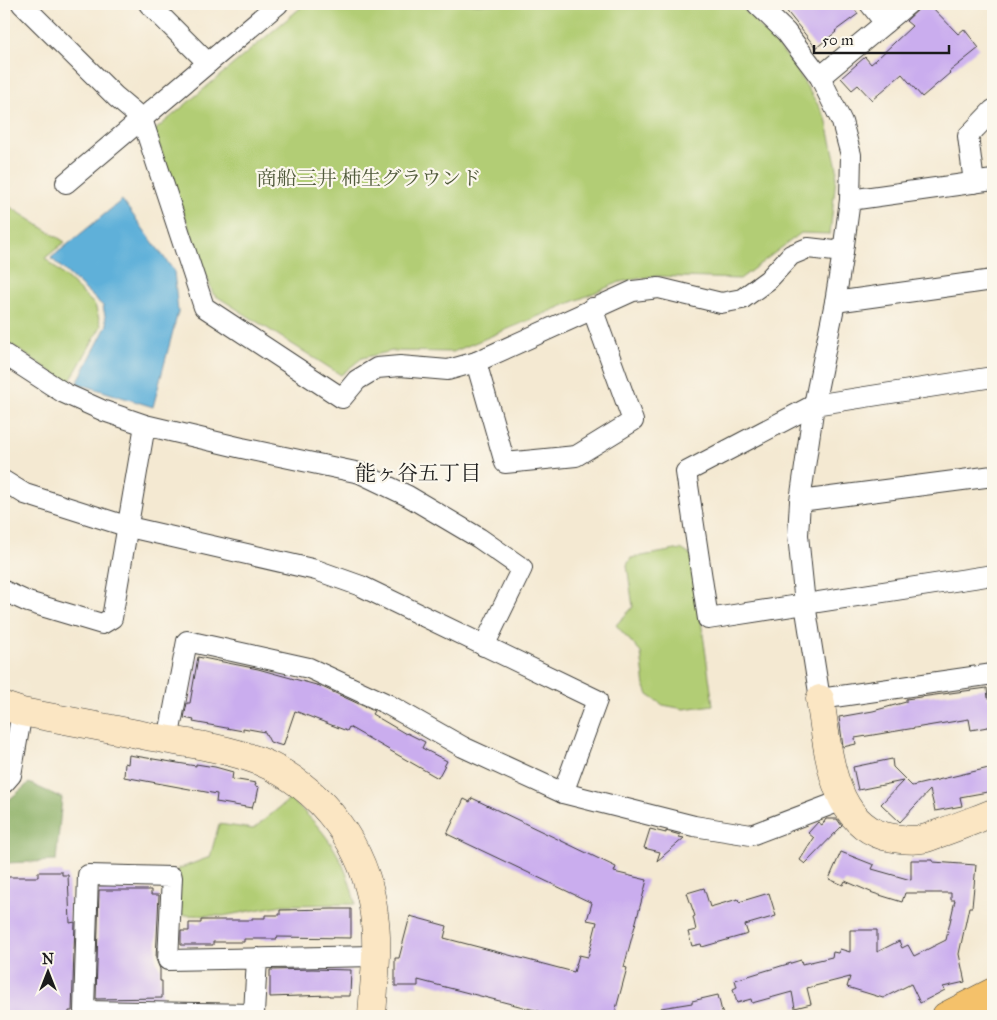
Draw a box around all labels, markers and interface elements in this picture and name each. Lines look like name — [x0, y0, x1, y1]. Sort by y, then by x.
scale bar — [814, 22, 950, 54]
text: 50 m — [822, 31, 854, 49]
park label: 商船三井 柿生グラウンド — [257, 166, 481, 190]
district label: 能ヶ谷五丁目 — [355, 460, 481, 486]
north arrow — [22, 948, 72, 998]
text: N — [42, 951, 54, 968]

